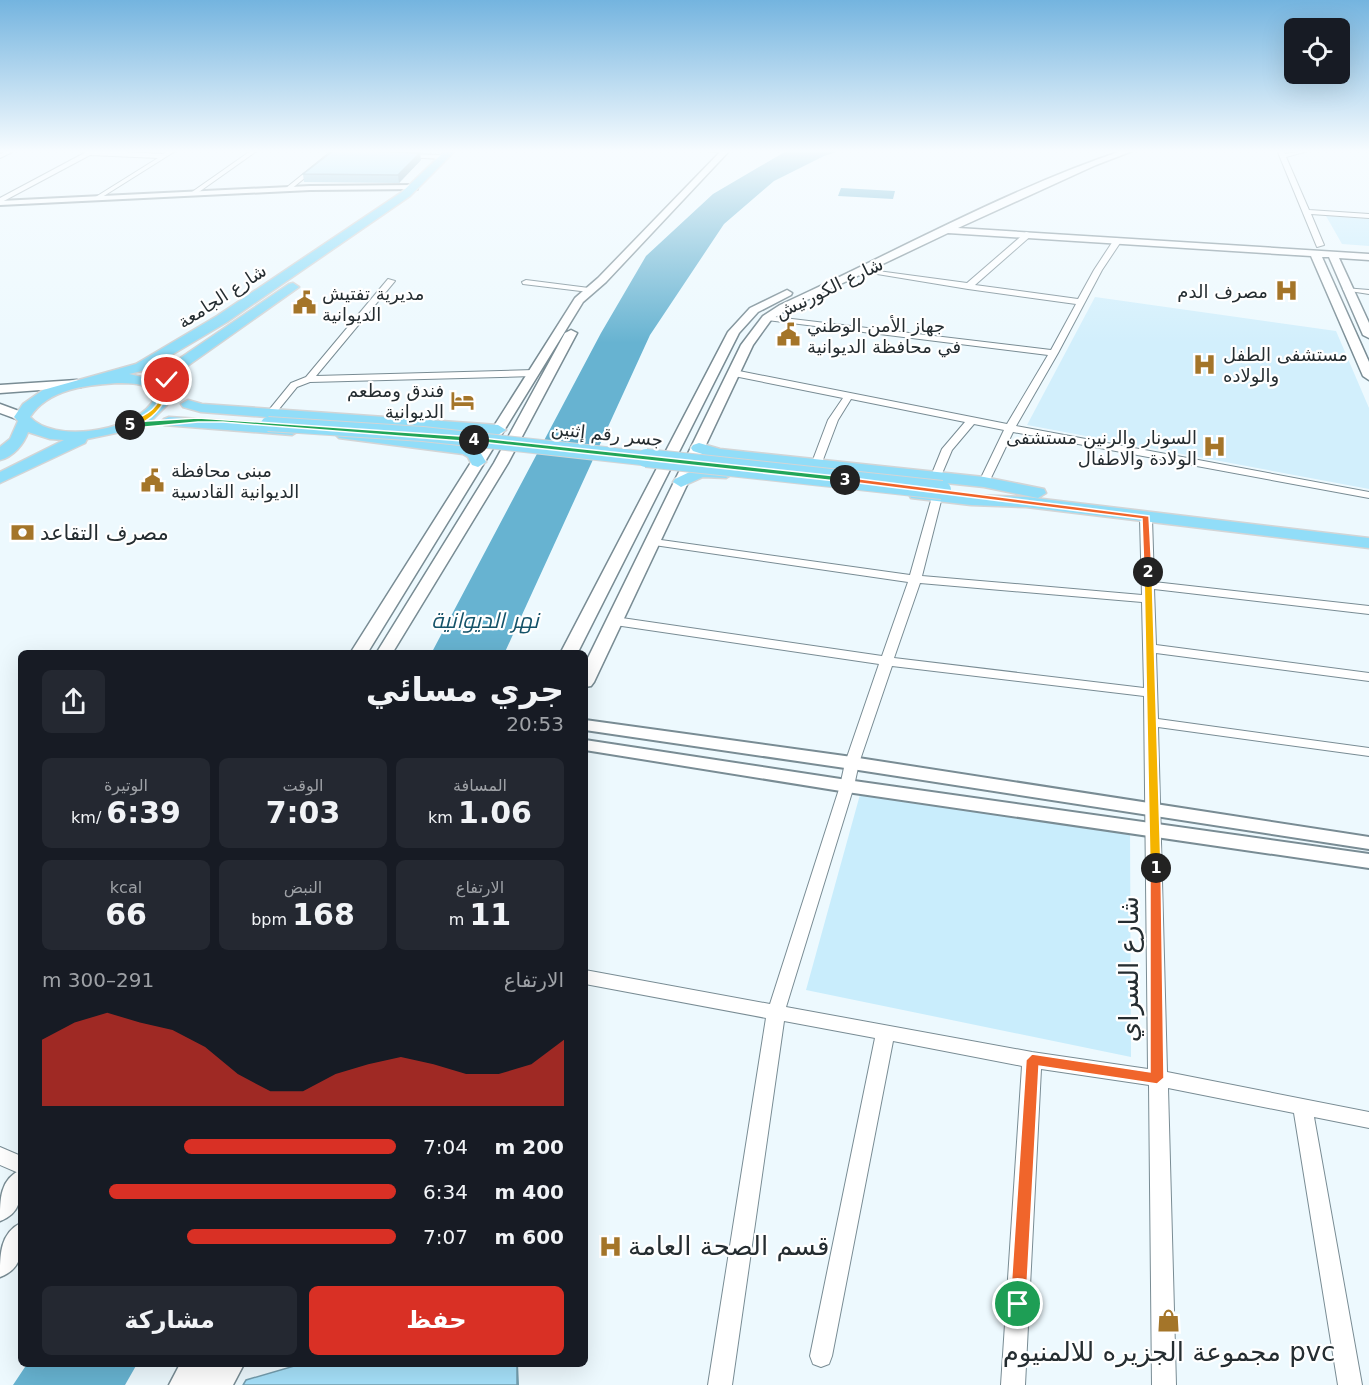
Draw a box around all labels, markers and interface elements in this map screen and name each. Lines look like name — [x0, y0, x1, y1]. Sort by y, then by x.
map controls — [1284, 18, 1350, 84]
button: locate — [1284, 18, 1350, 84]
street label: شارع الكورنيش — [772, 253, 887, 324]
street label: شارع الجامعة — [174, 260, 271, 333]
hospital icon: مصرف الدم — [1273, 278, 1299, 304]
place label: مصرف الدم — [1177, 281, 1268, 303]
place label: مديرية تفتيش الديوانية — [322, 283, 424, 326]
public building icon: مديرية تفتيش الديوانية — [291, 290, 317, 316]
place label: جهاز الأمن الوطني في محافظة الديوانية — [807, 315, 961, 358]
public building icon: جهاز الأمن الوطني في محافظة الديوانية — [776, 322, 802, 348]
place label: مستشفى الطفل والولاده — [1223, 344, 1348, 387]
hospital icon: مستشفى الطفل والولاده — [1192, 351, 1218, 377]
pin — [141, 354, 192, 405]
icon: check — [150, 363, 183, 396]
place label: فندق ومطعم الديوانية — [347, 380, 444, 423]
hotel icon: فندق ومطعم الديوانية — [449, 387, 475, 413]
pin: 5 — [115, 410, 145, 440]
text: 5 — [124, 415, 136, 434]
street label: جسر رقم إثنين — [550, 418, 664, 451]
pin: 4 — [459, 425, 489, 455]
place label: السونار والرنين مستشفى الولادة والاطفال — [1006, 427, 1197, 470]
text: 4 — [468, 430, 480, 449]
hospital icon: السونار والرنين مستشفى الولادة والاطفال — [1202, 434, 1228, 460]
place label: مبنى محافظة الديوانية القادسية — [171, 460, 299, 503]
pin: 3 — [830, 465, 860, 495]
public building icon: مبنى محافظة الديوانية القادسية — [140, 467, 166, 493]
text: 3 — [839, 470, 851, 489]
bank icon: مصرف التقاعد — [9, 520, 35, 546]
place label: مصرف التقاعد — [40, 521, 169, 545]
pin: 2 — [1133, 557, 1163, 587]
text: 2 — [1142, 562, 1154, 581]
water label: نهر الديوانية — [431, 608, 541, 634]
button: share — [42, 670, 105, 733]
text: جري مسائي — [366, 670, 564, 709]
text: 20:53 — [506, 712, 564, 736]
text: الوتيرة — [104, 776, 148, 795]
text: الوقت — [283, 776, 323, 795]
text: المسافة — [453, 776, 507, 795]
text: 6:39 — [106, 795, 181, 830]
text: 7:03 — [266, 795, 340, 830]
text: 1.06 — [458, 795, 532, 830]
text: /km — [71, 808, 106, 827]
text: km — [428, 808, 458, 827]
pin: 1 — [1141, 853, 1171, 883]
text: 1 — [1150, 858, 1162, 877]
text: kcal — [110, 878, 142, 897]
text: النبض — [284, 878, 322, 897]
text: الارتفاع — [456, 878, 504, 897]
street label: شارع السراي — [1114, 896, 1145, 1042]
text: 66 — [105, 897, 147, 932]
text: 168 — [292, 897, 355, 932]
text: 11 — [469, 897, 511, 932]
text: bpm — [251, 910, 292, 929]
text: m — [449, 910, 469, 929]
text: 291–300 m — [42, 968, 154, 992]
text: الارتفاع — [504, 968, 564, 992]
text: 7:04 — [423, 1135, 468, 1159]
text: 200 m — [494, 1135, 564, 1159]
text: 6:34 — [423, 1180, 468, 1204]
text: 400 m — [494, 1180, 564, 1204]
text: 7:07 — [423, 1225, 468, 1249]
text: 600 m — [494, 1225, 564, 1249]
place label: قسم الصحة العامة — [628, 1231, 829, 1262]
hospital icon: قسم الصحة العامة — [597, 1233, 623, 1259]
pin — [992, 1278, 1043, 1329]
button: مشاركة — [42, 1286, 297, 1355]
button: حفظ — [309, 1286, 564, 1355]
icon: arrive — [1001, 1287, 1034, 1320]
shop icon: مجموعة الجزيره للالمنيوم pvc — [1156, 1308, 1182, 1334]
place label: مجموعة الجزيره للالمنيوم pvc — [1003, 1337, 1335, 1368]

